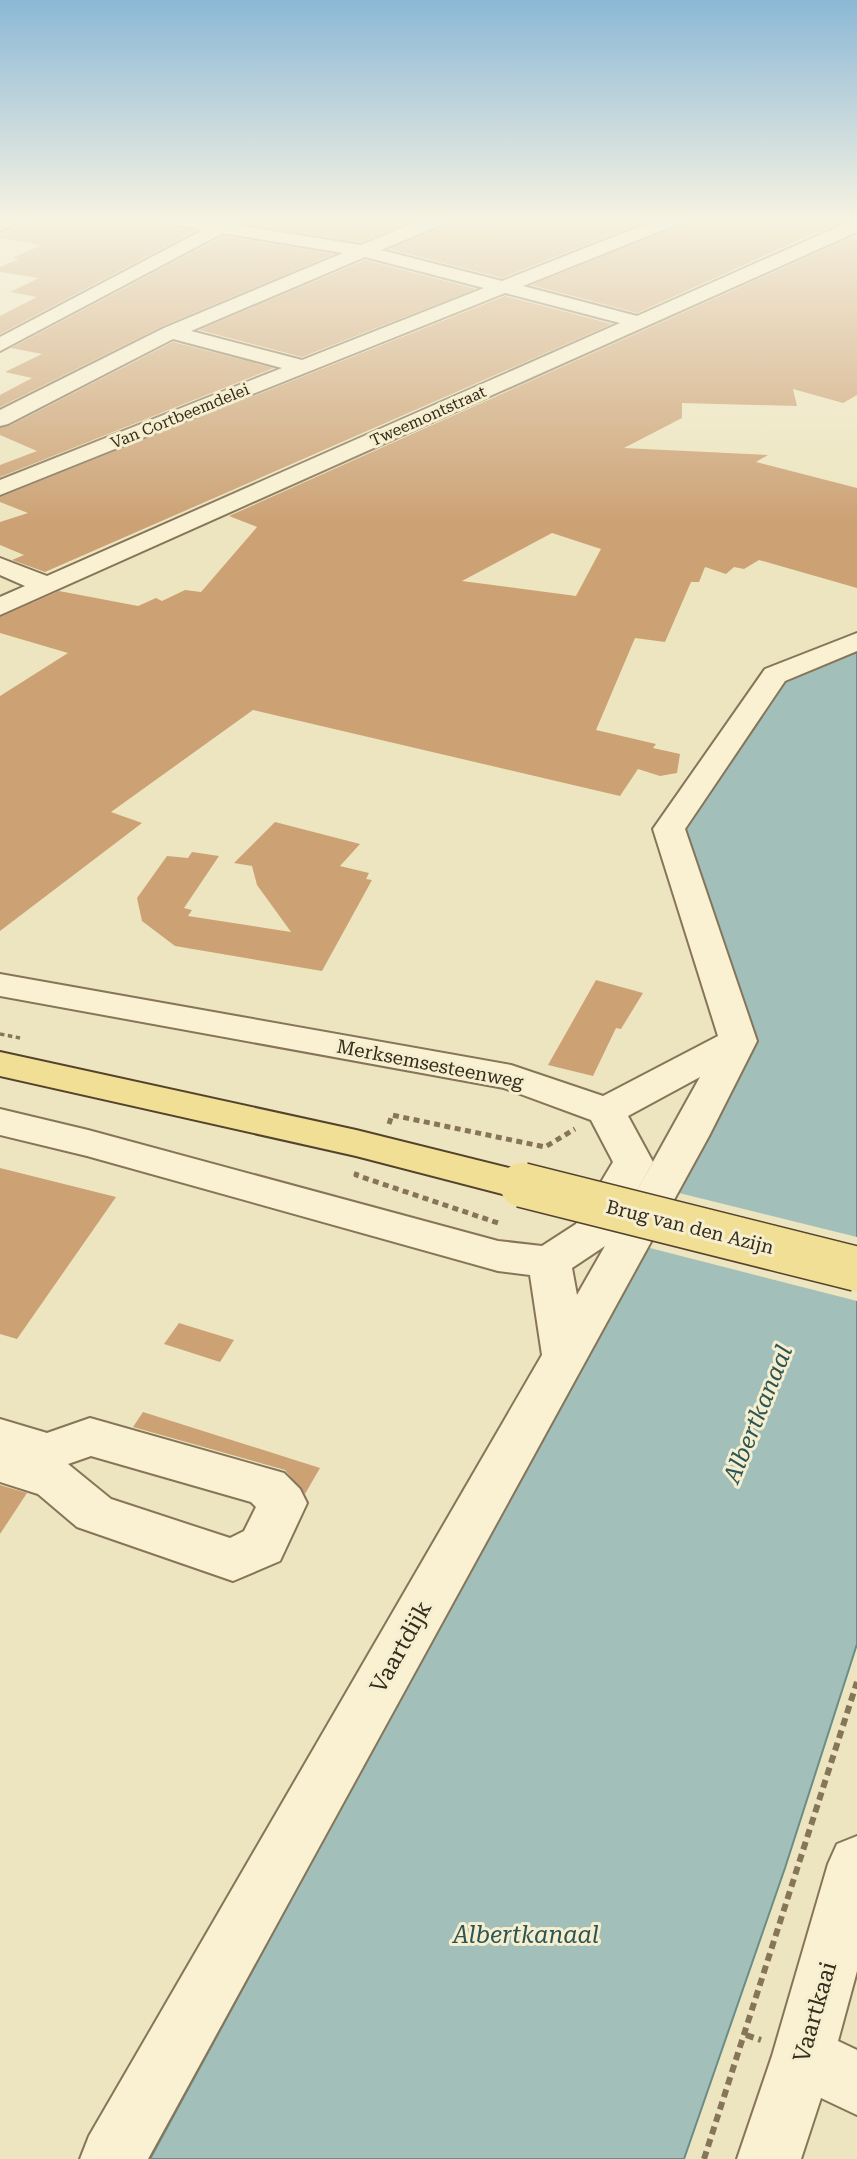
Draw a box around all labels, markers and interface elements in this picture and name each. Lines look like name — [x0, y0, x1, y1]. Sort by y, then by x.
street label: Van Cortbeemdelei — [108, 380, 252, 452]
street label: Tweemontstraat — [367, 382, 489, 450]
street label: Merksemsesteenweg — [335, 1035, 525, 1093]
street label: Brug van den Azijn — [604, 1195, 776, 1259]
water label: Albertkanaal — [717, 1341, 798, 1489]
street label: Vaartdijk — [365, 1596, 437, 1698]
water label: Albertkanaal — [451, 1921, 599, 1949]
street label: Vaartkaai — [788, 1959, 842, 2065]

